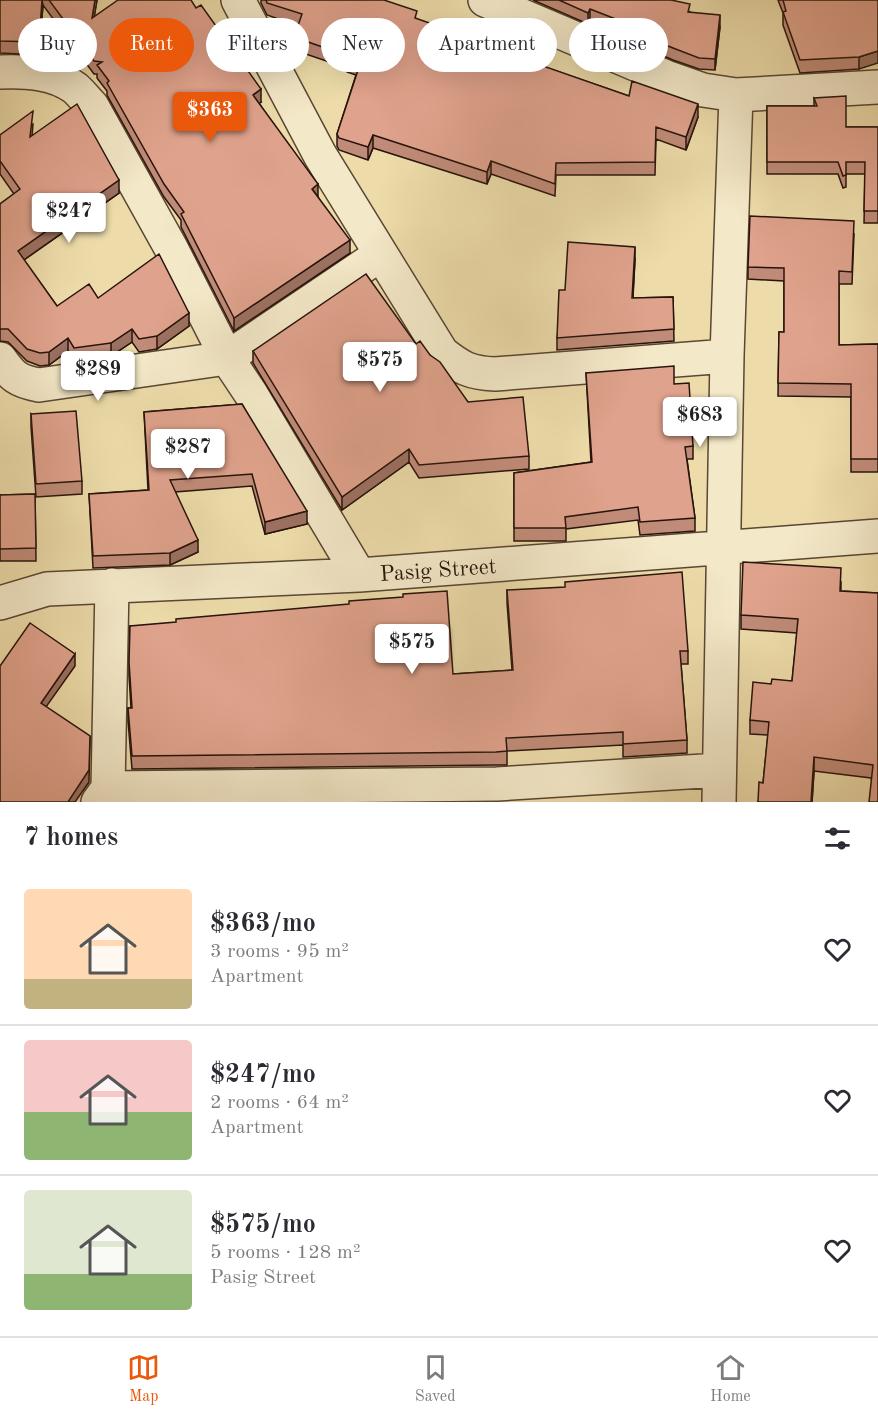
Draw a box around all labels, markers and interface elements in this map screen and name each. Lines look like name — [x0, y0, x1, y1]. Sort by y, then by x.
chip: Buy — [18, 18, 97, 72]
chip: Rent — [109, 18, 194, 72]
chip: Filters — [206, 18, 309, 72]
chip: New — [321, 18, 405, 72]
chip: Apartment — [417, 18, 557, 72]
chip: House — [569, 18, 668, 72]
pin: $363 — [174, 92, 246, 143]
text: $363 — [187, 101, 233, 121]
pin: $247 — [33, 193, 105, 244]
text: $247 — [46, 202, 92, 222]
pin: $575 — [344, 342, 416, 393]
pin: $289 — [62, 351, 134, 402]
text: $575 — [357, 351, 403, 371]
text: $289 — [75, 360, 121, 380]
pin: $683 — [664, 397, 736, 448]
text: $683 — [677, 406, 723, 426]
pin: $287 — [152, 429, 224, 480]
text: $287 — [165, 438, 211, 458]
street label: Pasig Street — [379, 556, 497, 586]
pin: $575 — [376, 624, 448, 675]
text: $575 — [389, 633, 435, 653]
icon: filters — [821, 822, 854, 855]
text: 7 homes — [24, 825, 118, 851]
text: $363/mo — [210, 911, 316, 937]
icon: home — [72, 913, 144, 985]
icon: heart — [821, 933, 854, 966]
text: 3 rooms · 95 m² — [210, 942, 349, 962]
text: Apartment — [210, 967, 304, 987]
text: $247/mo — [210, 1062, 316, 1088]
icon: home — [72, 1064, 144, 1136]
icon: heart — [821, 1084, 854, 1117]
text: 2 rooms · 64 m² — [210, 1093, 349, 1113]
text: Apartment — [210, 1118, 304, 1138]
text: $575/mo — [210, 1212, 316, 1238]
icon: home — [72, 1214, 144, 1286]
icon: heart — [821, 1234, 854, 1267]
text: 5 rooms · 128 m² — [210, 1243, 360, 1263]
text: Pasig Street — [210, 1268, 316, 1288]
tab: Map — [127, 1351, 160, 1407]
tab: Saved — [415, 1351, 456, 1407]
tab: Home — [710, 1351, 751, 1407]

